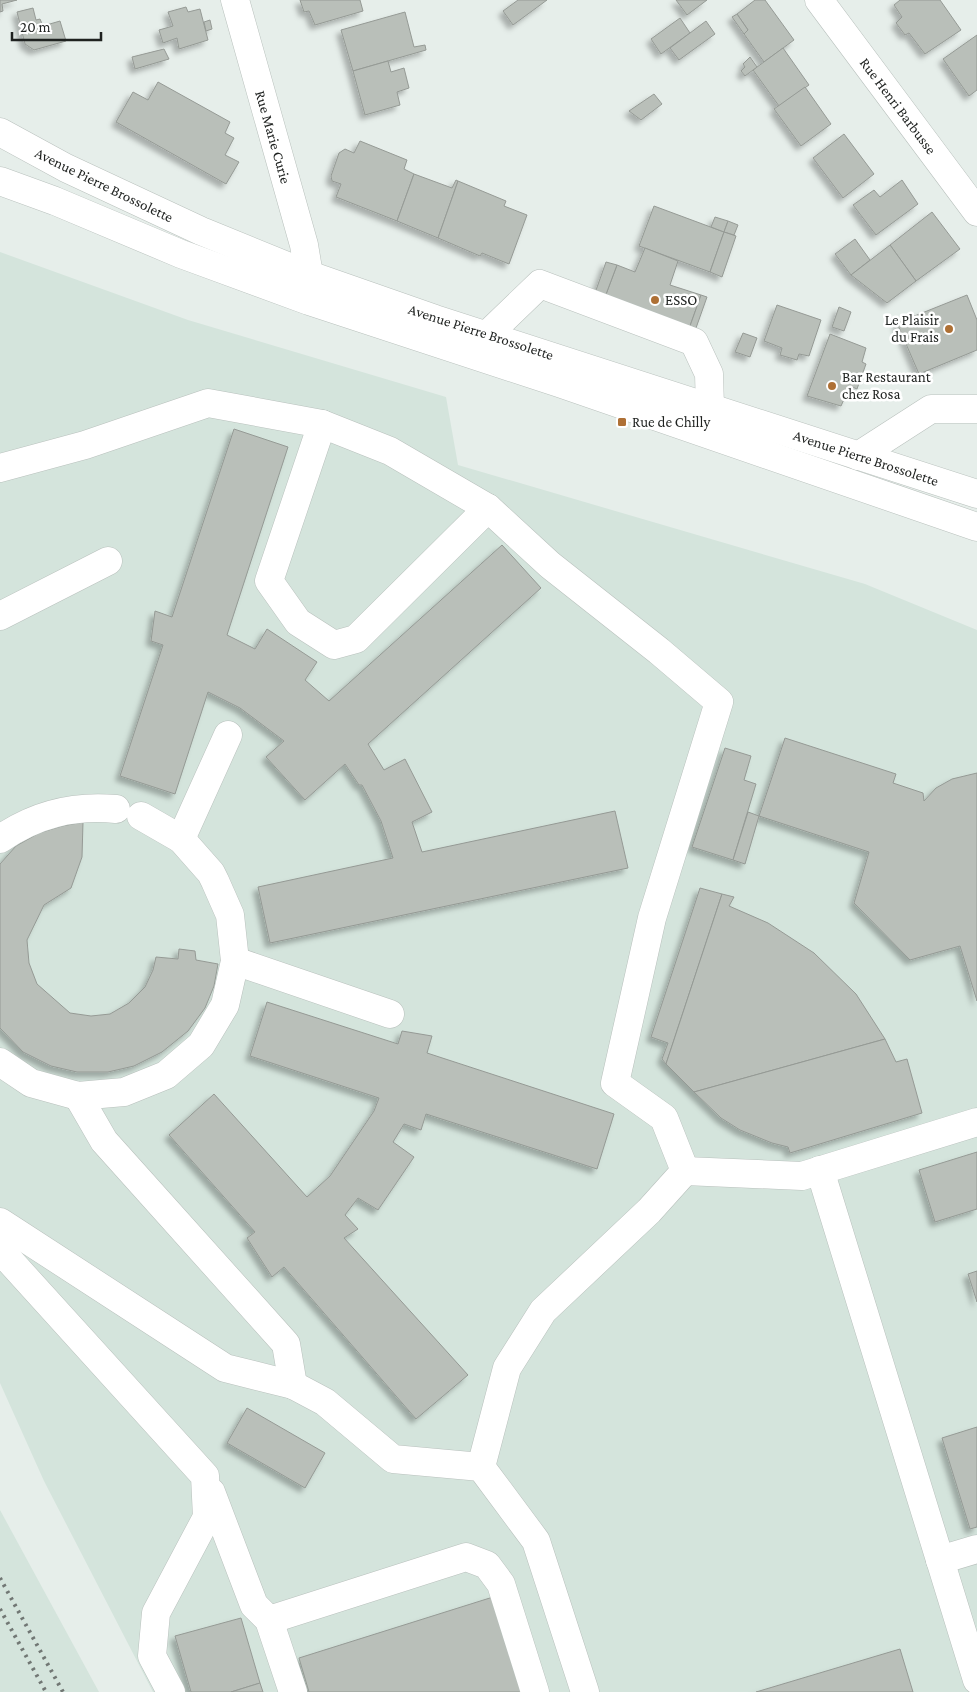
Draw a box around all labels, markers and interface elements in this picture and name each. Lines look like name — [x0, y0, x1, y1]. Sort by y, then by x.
scale bar — [12, 10, 101, 42]
text: 20 m — [20, 19, 51, 35]
street label: Rue Henri Barbusse — [857, 55, 940, 158]
street label: Rue Marie Curie — [252, 89, 294, 186]
street label: Avenue Pierre Brossolette — [32, 145, 176, 226]
place label: ESSO — [665, 292, 697, 308]
marker: ESSO — [649, 294, 661, 306]
street label: Avenue Pierre Brossolette — [406, 301, 556, 363]
place label: Le Plaisir du Frais — [885, 312, 940, 345]
marker: Le Plaisir du Frais — [943, 323, 955, 335]
place label: Bar Restaurant chez Rosa — [842, 369, 932, 402]
marker: Bar Restaurant chez Rosa — [826, 380, 838, 392]
place label: Rue de Chilly — [632, 414, 710, 431]
marker: Rue de Chilly — [616, 416, 628, 428]
street label: Avenue Pierre Brossolette — [791, 427, 941, 489]

